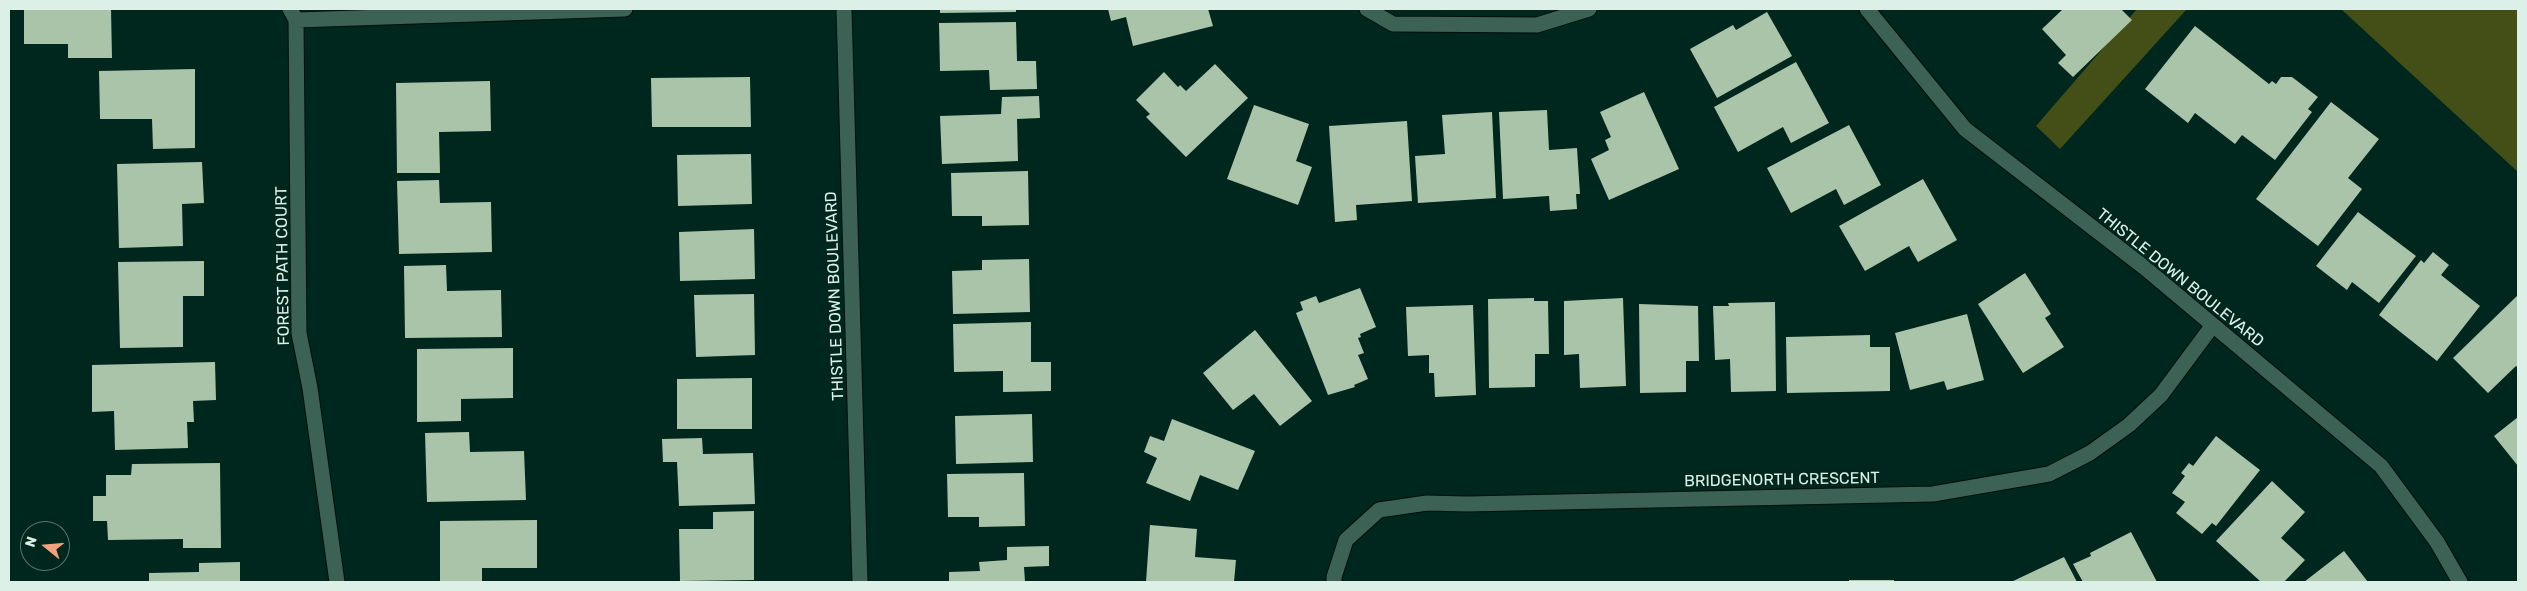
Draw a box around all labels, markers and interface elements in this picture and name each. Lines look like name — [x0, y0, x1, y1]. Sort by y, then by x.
street label: FOREST PATH COURT — [272, 186, 294, 346]
street label: THISTLE DOWN BOULEVARD — [822, 191, 848, 401]
street label: THISTLE DOWN BOULEVARD — [2093, 205, 2267, 351]
street label: BRIDGENORTH CRESCENT — [1684, 469, 1880, 491]
north arrow — [20, 521, 70, 571]
text: N — [22, 534, 41, 549]

